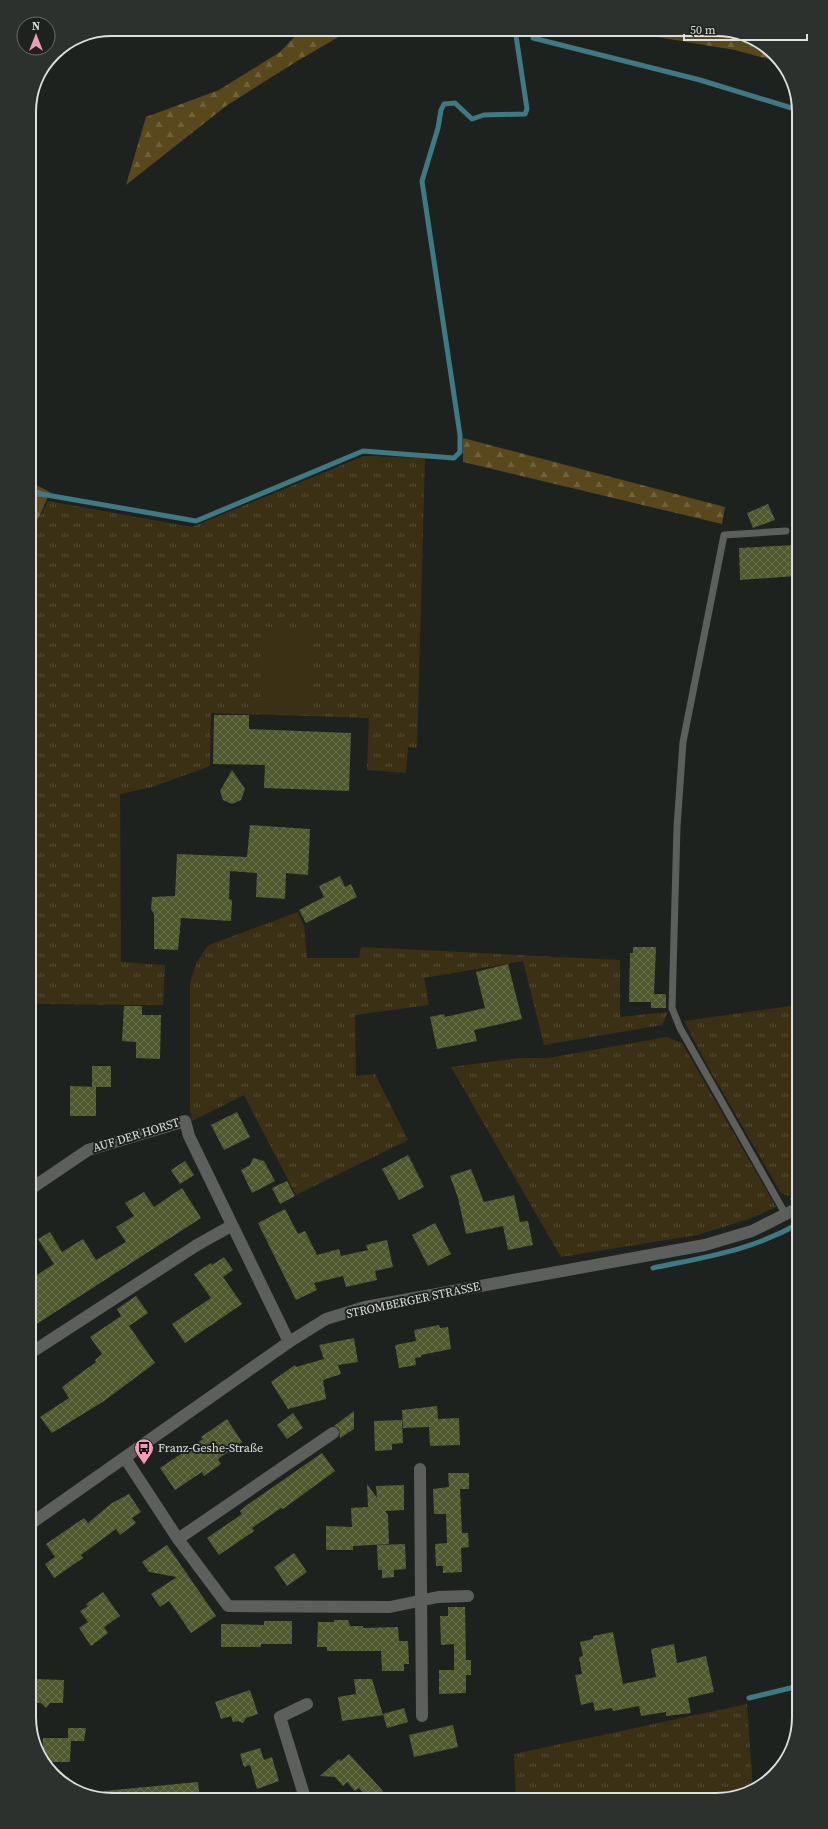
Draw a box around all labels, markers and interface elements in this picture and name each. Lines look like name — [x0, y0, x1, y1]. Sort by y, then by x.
north arrow — [16, 16, 56, 56]
scale bar — [684, 16, 807, 42]
text: N — [32, 19, 40, 34]
text: 50 m — [690, 22, 716, 38]
street label: AUF DER HORST — [91, 1114, 182, 1156]
street label: STROMBERGER STRASSE — [345, 1278, 481, 1322]
bus stop icon: Franz-Geshe-Straße — [133, 1437, 155, 1465]
place label: Franz-Geshe-Straße — [158, 1440, 263, 1456]

